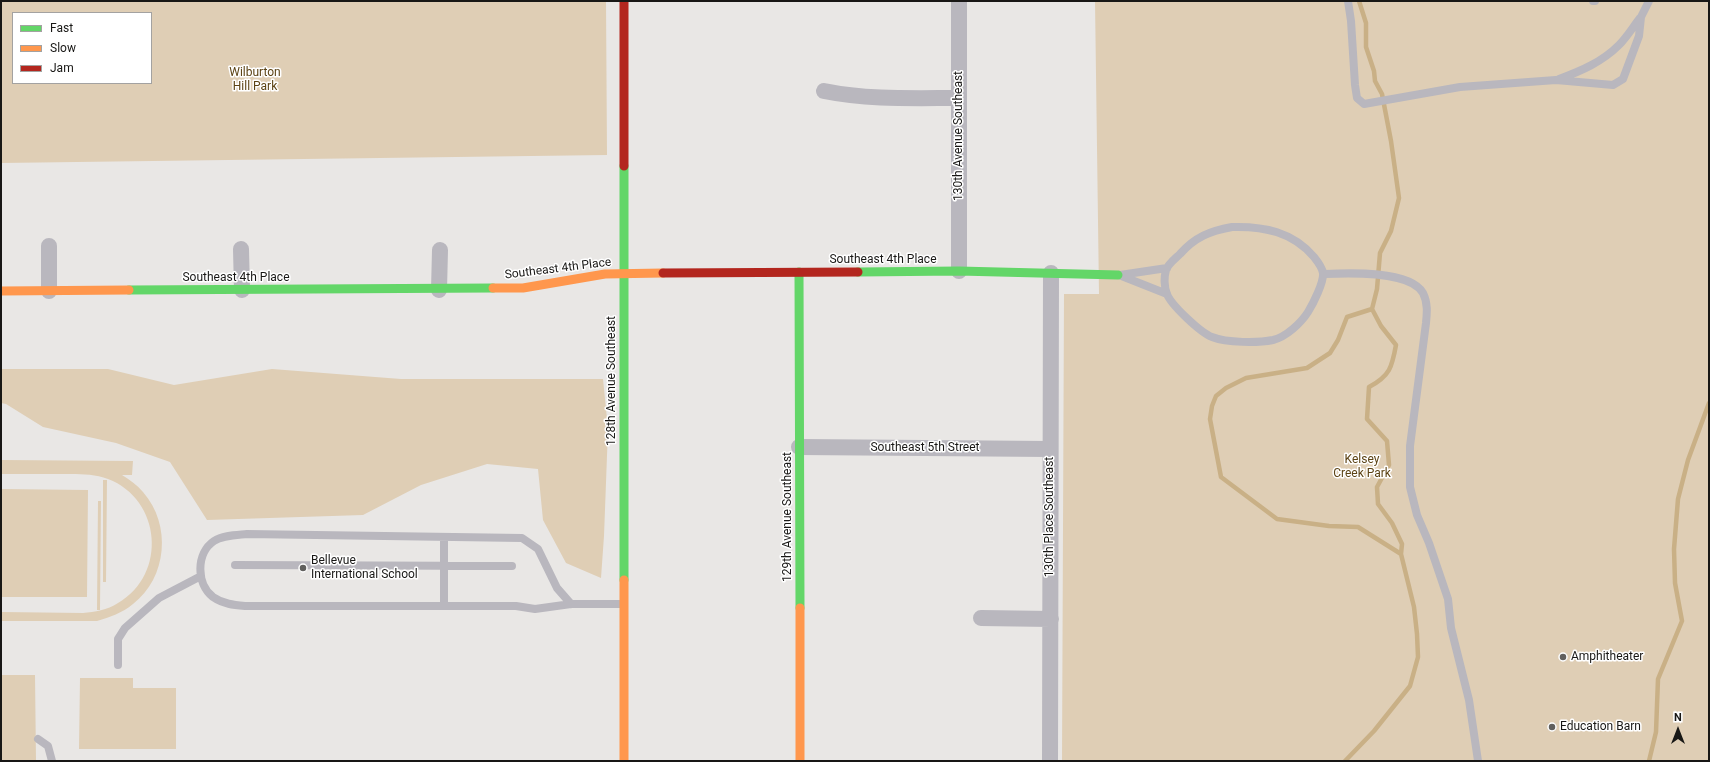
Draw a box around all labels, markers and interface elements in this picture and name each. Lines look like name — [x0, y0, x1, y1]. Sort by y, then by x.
legend — [12, 12, 152, 84]
text: Fast — [50, 21, 73, 35]
text: Slow — [50, 41, 76, 55]
text: Jam — [50, 61, 74, 75]
park label: Wilburton Hill Park — [229, 66, 281, 94]
street label: 130th Avenue Southeast — [952, 71, 966, 201]
street label: Southeast 4th Place — [829, 253, 937, 267]
street label: Southeast 4th Place — [504, 255, 612, 283]
street label: Southeast 4th Place — [182, 271, 290, 285]
street label: 128th Avenue Southeast — [605, 316, 619, 446]
street label: Southeast 5th Street — [870, 441, 980, 455]
street label: 129th Avenue Southeast — [781, 452, 795, 582]
park label: Kelsey Creek Park — [1333, 453, 1391, 481]
street label: 130th Place Southeast — [1043, 457, 1057, 577]
place label: Bellevue International School — [311, 554, 418, 582]
marker: Bellevue International School — [298, 563, 308, 573]
place label: Amphitheater — [1571, 650, 1643, 664]
marker: Amphitheater — [1558, 652, 1568, 662]
north arrow — [1658, 710, 1698, 750]
text: N — [1674, 711, 1682, 724]
place label: Education Barn — [1560, 720, 1641, 734]
marker: Education Barn — [1547, 722, 1557, 732]

